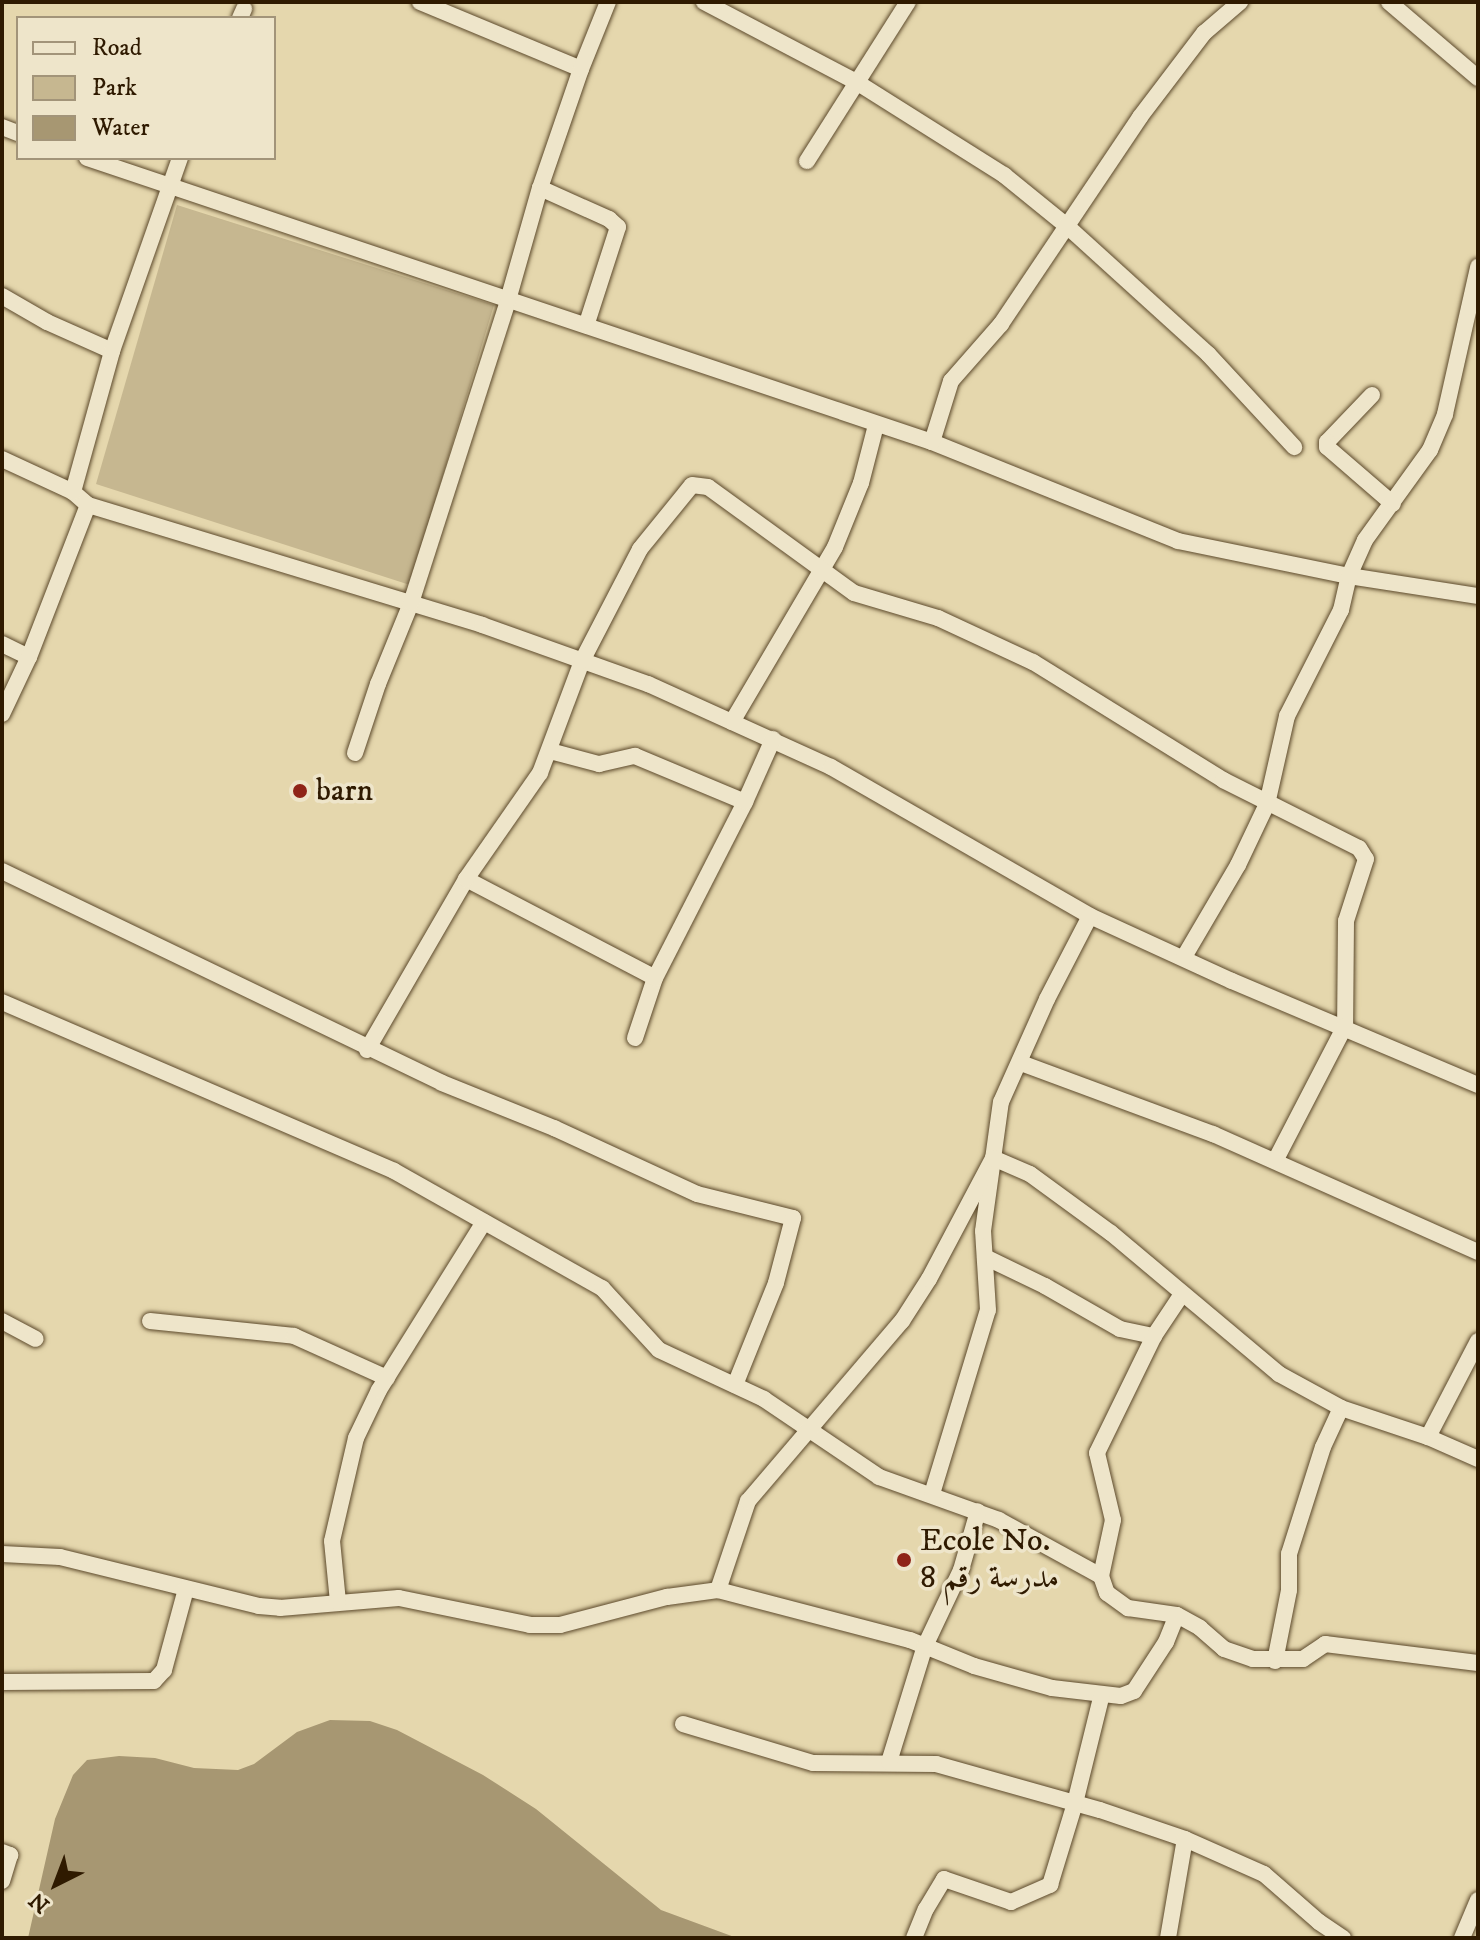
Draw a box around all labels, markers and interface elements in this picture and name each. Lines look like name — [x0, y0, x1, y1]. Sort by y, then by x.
legend — [16, 16, 276, 160]
text: Road — [92, 33, 142, 63]
text: Park — [92, 73, 137, 103]
text: Water — [92, 113, 149, 143]
place label: barn — [316, 772, 373, 810]
marker: barn — [291, 782, 309, 800]
place label: Ecole No. 8 مدرسة رقم — [920, 1523, 1059, 1598]
marker: Ecole No. 8 مدرسة رقم — [895, 1551, 913, 1569]
north arrow — [16, 1844, 96, 1924]
text: N — [24, 1886, 55, 1918]

